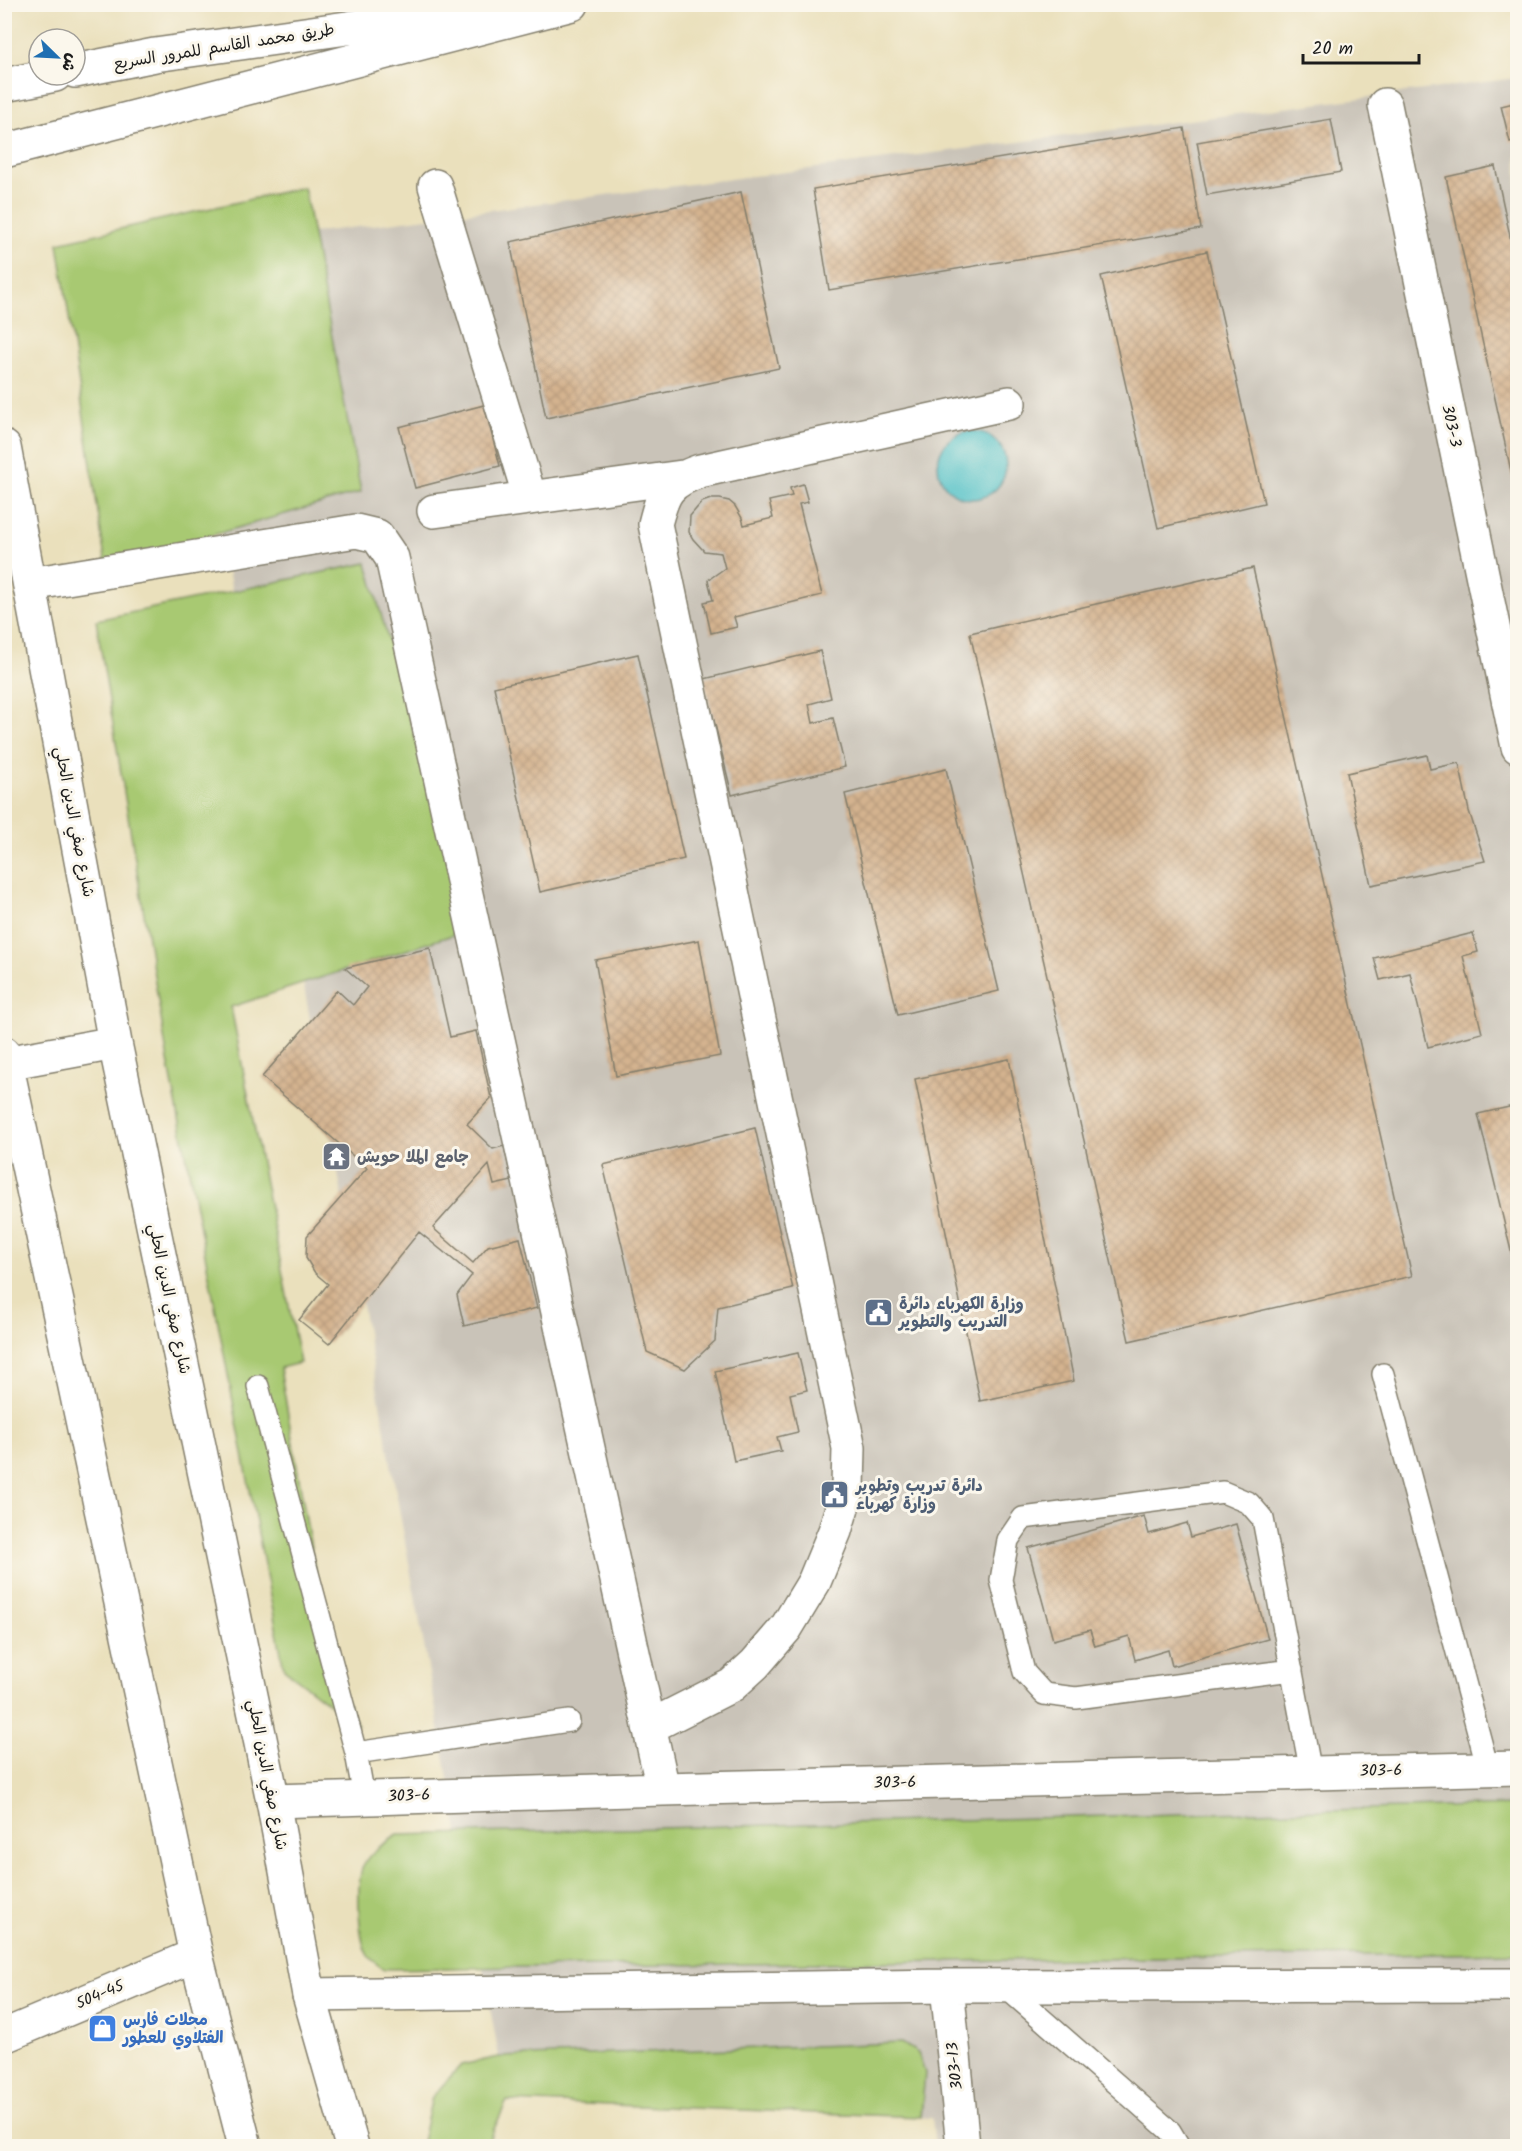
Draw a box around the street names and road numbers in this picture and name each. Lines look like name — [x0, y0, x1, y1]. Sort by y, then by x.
street label: طريق محمد القاسم للمرور السريع — [112, 17, 336, 77]
street label: 303-3 — [1434, 402, 1468, 450]
street label: شارع صفي الدين الحلي — [46, 745, 101, 900]
street label: شارع صفي الدين الحلي — [140, 1222, 197, 1377]
street label: شارع صفي الدين الحلي — [239, 1698, 294, 1853]
street label: 303-6 — [1360, 1758, 1402, 1784]
street label: 303-6 — [874, 1770, 916, 1796]
street label: 303-6 — [387, 1783, 431, 1809]
street label: 504-45 — [72, 1973, 129, 2016]
street label: 303-13 — [940, 2041, 970, 2091]

